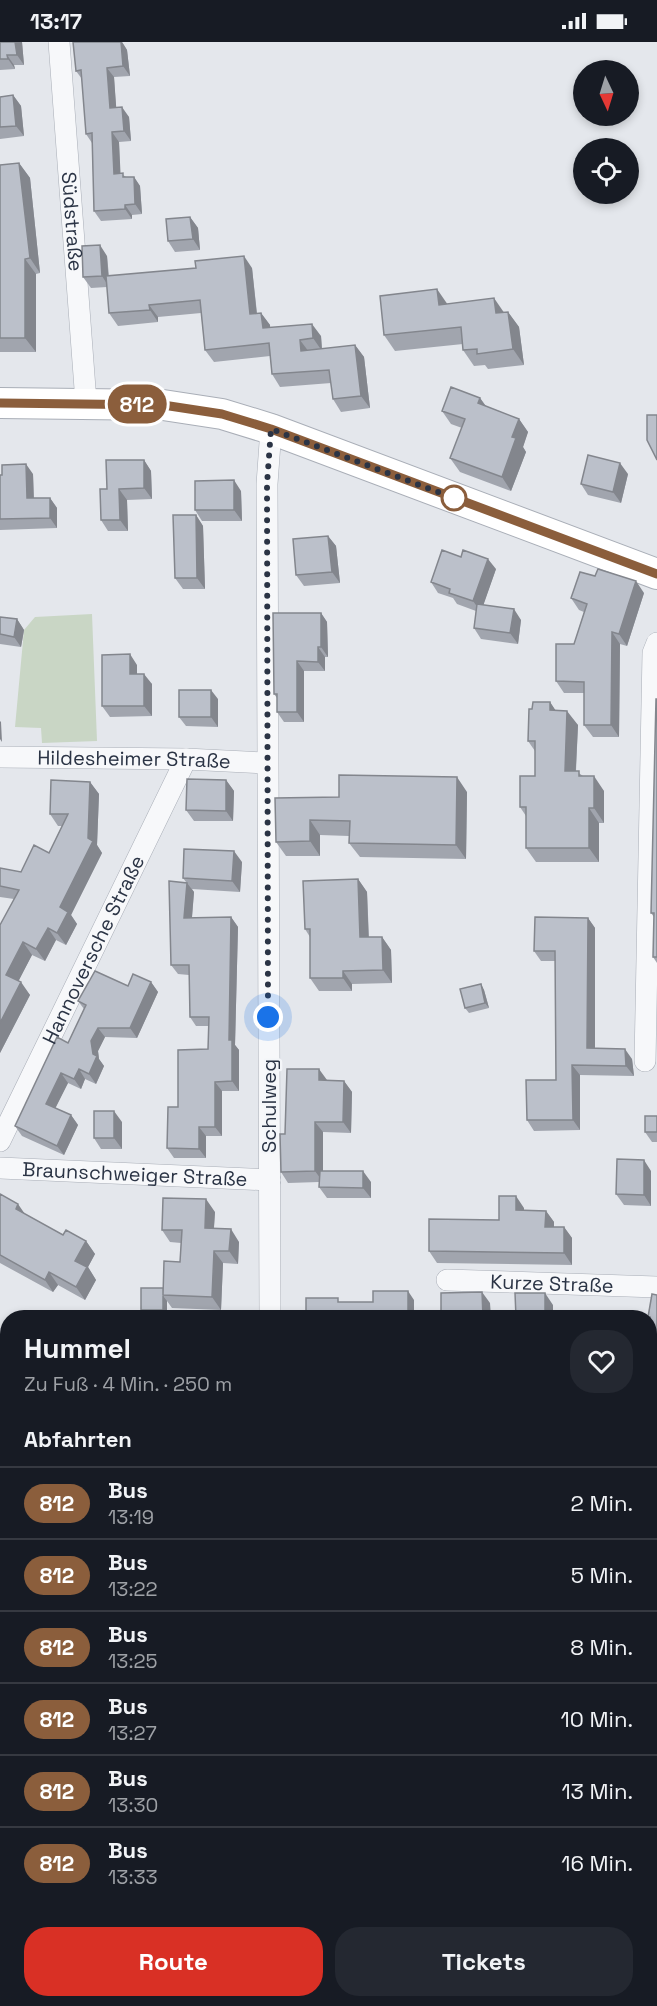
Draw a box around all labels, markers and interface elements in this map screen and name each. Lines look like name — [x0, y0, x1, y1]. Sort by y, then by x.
text: 13:17 — [30, 7, 82, 35]
north arrow — [573, 60, 639, 126]
map controls — [573, 60, 639, 204]
button: locate — [573, 138, 639, 204]
street label: Südstraße — [56, 171, 89, 272]
line badge: 812 — [102, 384, 172, 424]
text: 812 — [120, 391, 154, 418]
unlabelled marker — [441, 485, 467, 511]
street label: Hildesheimer Straße — [37, 744, 231, 774]
street label: Hannoversche Straße — [36, 851, 150, 1048]
your location — [253, 1002, 283, 1032]
street label: Schulweg — [256, 1059, 282, 1153]
street label: Braunschweiger Straße — [22, 1156, 248, 1192]
street label: Kurze Straße — [490, 1268, 614, 1299]
text: Hummel — [24, 1330, 131, 1366]
button: heart — [570, 1330, 633, 1393]
text: Zu Fuß · 4 Min. · 250 m — [24, 1371, 232, 1397]
text: Abfahrten — [24, 1425, 132, 1453]
text: Bus — [108, 1476, 148, 1504]
text: 2 Min. — [571, 1489, 633, 1517]
text: 812 — [40, 1490, 74, 1517]
text: 13:19 — [108, 1504, 154, 1530]
text: Bus — [108, 1548, 148, 1576]
text: 5 Min. — [571, 1561, 633, 1589]
text: 812 — [40, 1562, 74, 1589]
text: 13:22 — [108, 1576, 158, 1602]
text: Bus — [108, 1620, 148, 1648]
text: 8 Min. — [570, 1633, 633, 1661]
text: 812 — [40, 1634, 74, 1661]
text: 13:25 — [108, 1648, 158, 1674]
text: Bus — [108, 1692, 148, 1720]
text: 10 Min. — [561, 1705, 633, 1733]
text: 812 — [40, 1706, 74, 1733]
text: 13:27 — [108, 1720, 157, 1746]
text: Bus — [108, 1764, 148, 1792]
text: 13 Min. — [561, 1777, 633, 1805]
text: 812 — [40, 1778, 74, 1805]
text: 13:30 — [108, 1792, 158, 1818]
text: Bus — [108, 1836, 148, 1864]
text: 16 Min. — [561, 1849, 633, 1877]
text: 812 — [40, 1850, 74, 1877]
text: 13:33 — [108, 1864, 158, 1890]
button: Route — [24, 1927, 323, 1996]
button: Tickets — [335, 1927, 633, 1996]

